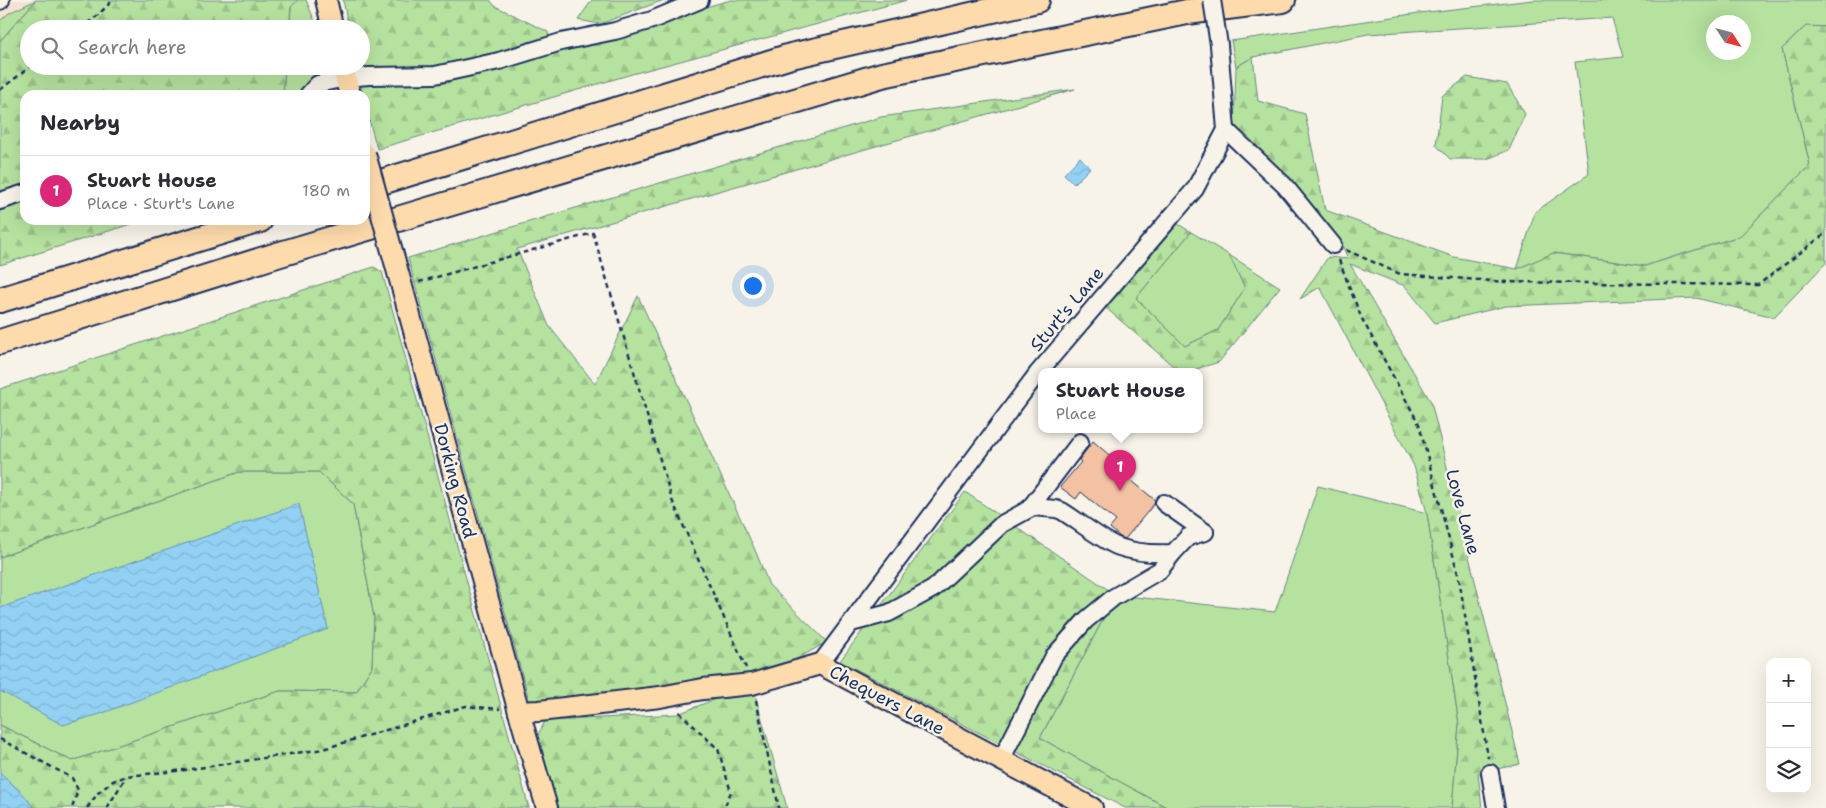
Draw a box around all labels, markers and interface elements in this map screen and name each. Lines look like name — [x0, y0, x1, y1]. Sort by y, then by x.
north arrow — [1706, 15, 1751, 60]
search box — [20, 20, 370, 75]
icon: search — [38, 34, 66, 62]
text: Search here — [78, 35, 187, 60]
text: Nearby — [40, 109, 120, 137]
text: Stuart House — [87, 168, 217, 193]
text: 1 — [52, 180, 60, 201]
text: 180 m — [302, 180, 350, 201]
text: Place · Sturt's Lane — [87, 193, 235, 214]
street label: Sturt's Lane — [1025, 262, 1109, 356]
your location — [740, 273, 766, 299]
popup — [1038, 368, 1203, 433]
text: Stuart House — [1056, 378, 1185, 403]
text: Place — [1056, 403, 1096, 424]
street label: Dorking Road — [428, 421, 482, 541]
pin: 1 — [1104, 450, 1136, 491]
street label: Love Lane — [1440, 466, 1486, 558]
map controls — [1766, 658, 1811, 793]
button: + — [1766, 658, 1811, 703]
street label: Chequers Lane — [825, 660, 949, 740]
button: − — [1766, 703, 1811, 748]
button: layers — [1766, 748, 1811, 793]

